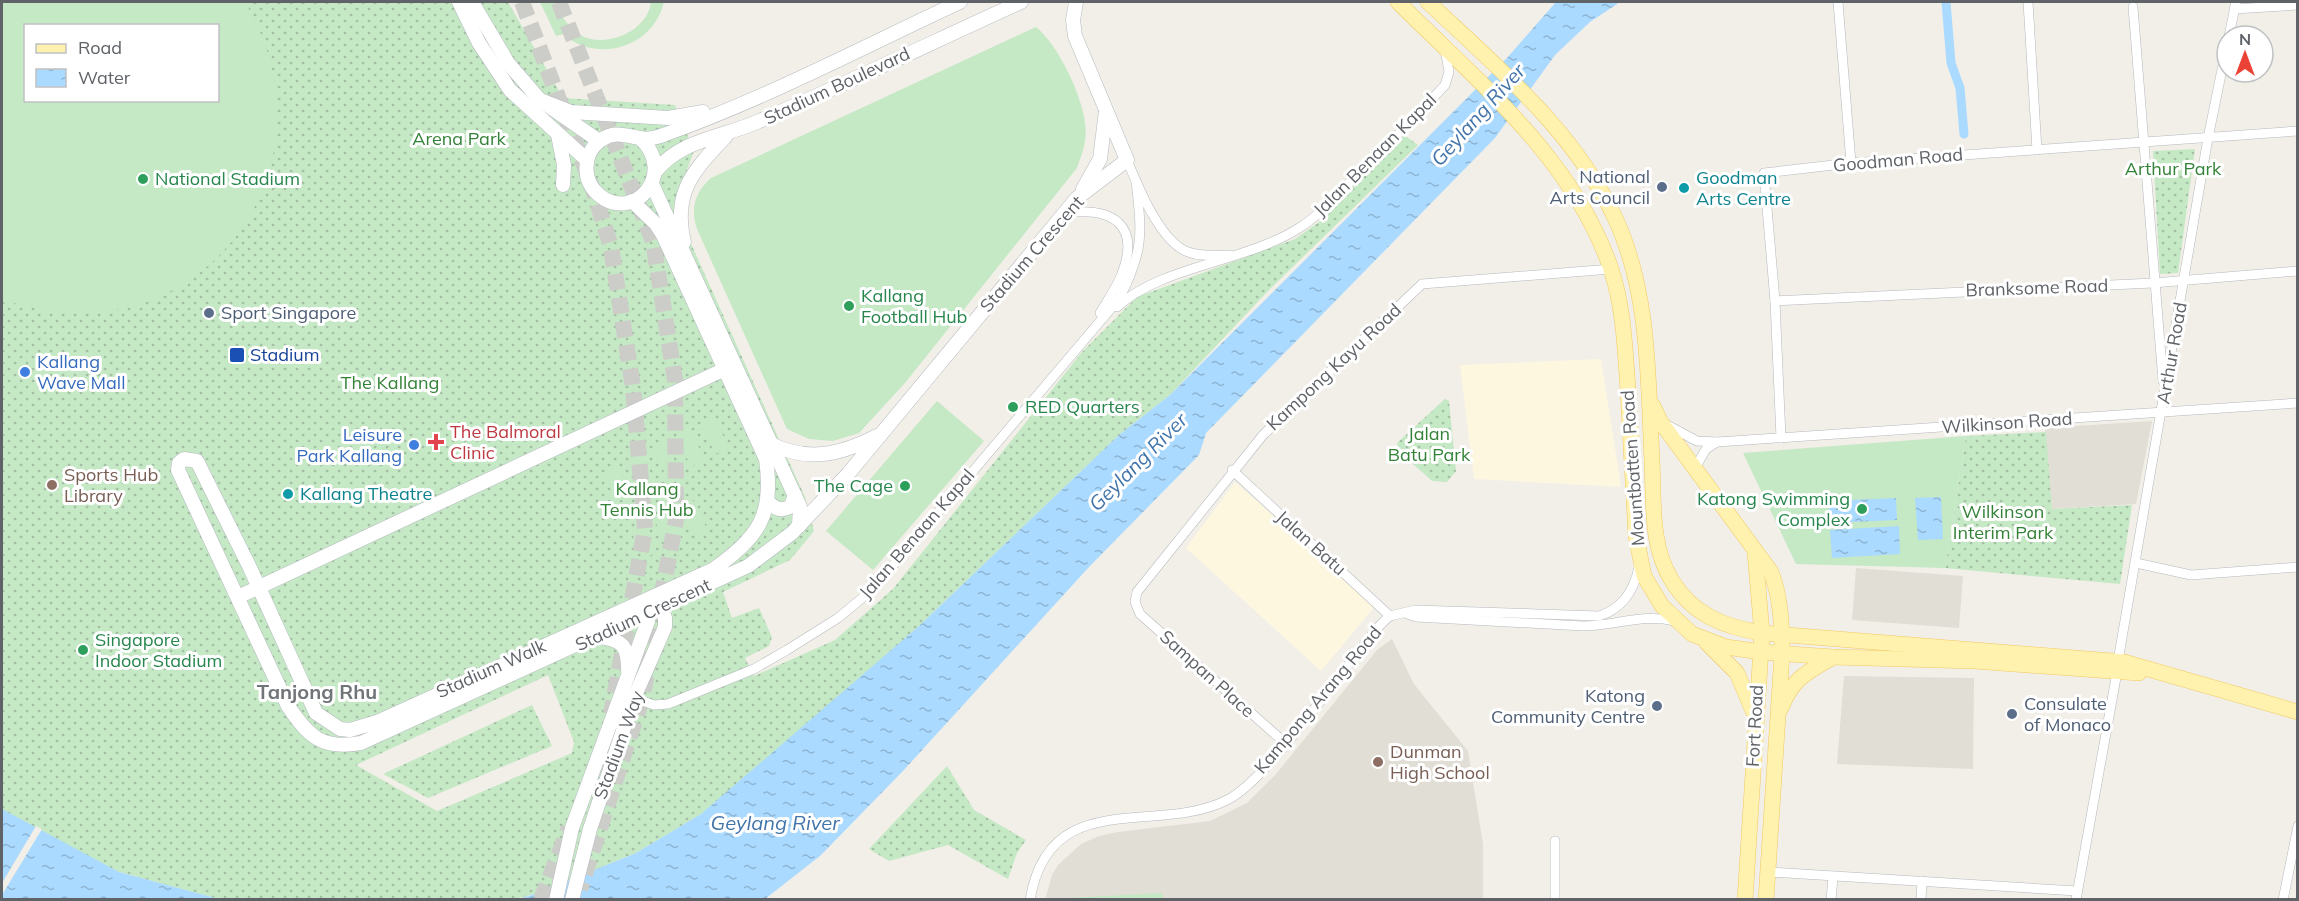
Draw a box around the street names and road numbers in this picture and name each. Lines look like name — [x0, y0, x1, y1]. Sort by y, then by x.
street label: Stadium Boulevard — [760, 42, 913, 129]
street label: Jalan Benaan Kapal — [1308, 88, 1441, 221]
street label: Goodman Road — [1832, 142, 1964, 177]
street label: Stadium Crescent — [975, 191, 1089, 317]
street label: Branksome Road — [1965, 274, 2109, 301]
street label: Kampong Kayu Road — [1261, 298, 1406, 435]
street label: Arthur Road — [2151, 300, 2192, 406]
street label: Mountbatten Road — [1616, 389, 1649, 547]
street label: Wilkinson Road — [1941, 406, 2073, 439]
street label: Jalan Benaan Kapal — [854, 464, 979, 603]
street label: Jalan Batu — [1271, 505, 1351, 580]
street label: Stadium Crescent — [571, 573, 714, 656]
street label: Kampong Arang Road — [1249, 621, 1386, 778]
street label: Sampan Place — [1155, 625, 1260, 722]
street label: Stadium Walk — [432, 634, 550, 703]
street label: Fort Road — [1741, 684, 1768, 768]
street label: Stadium Way — [588, 687, 649, 802]

